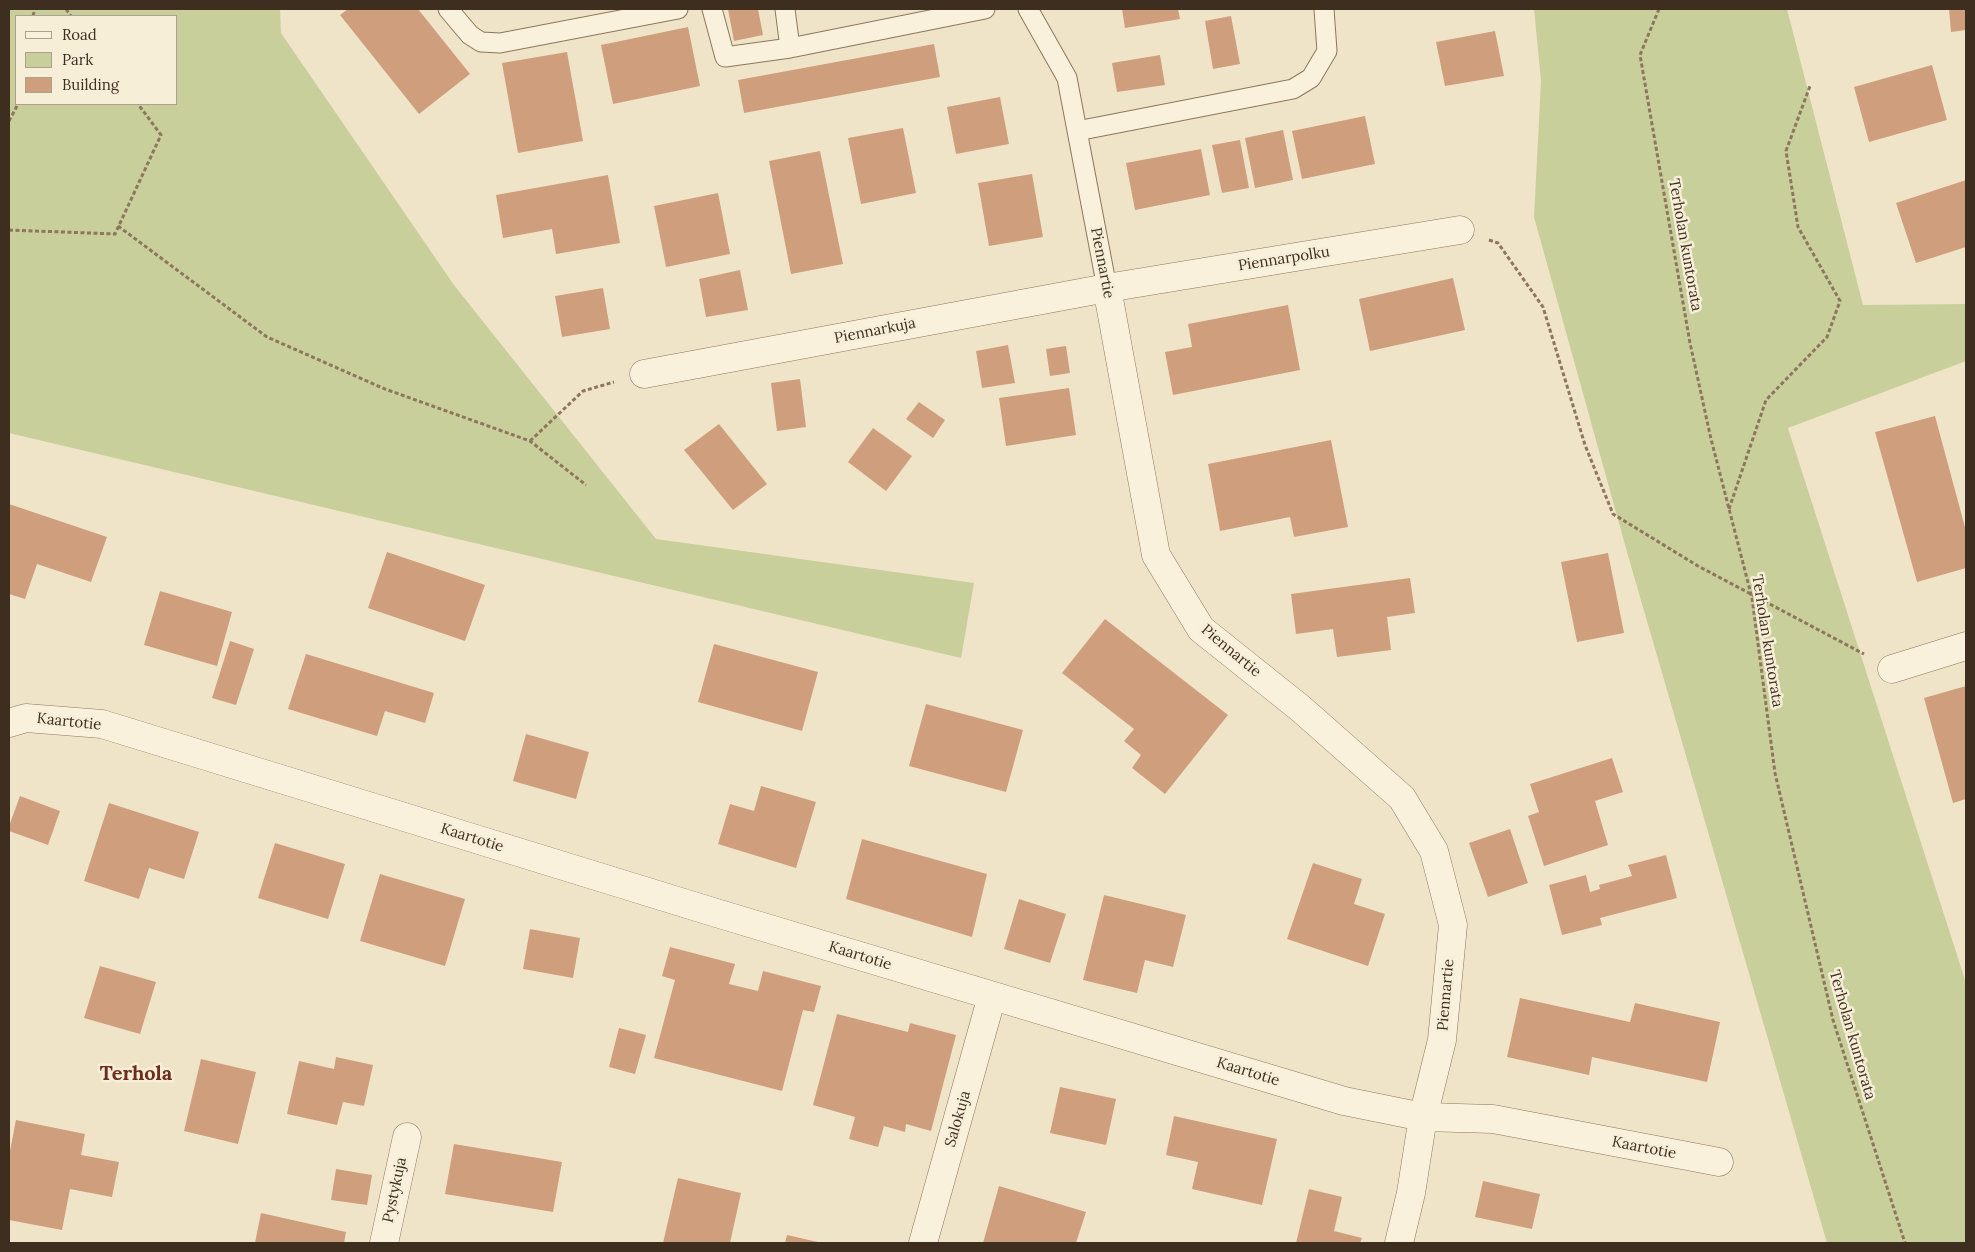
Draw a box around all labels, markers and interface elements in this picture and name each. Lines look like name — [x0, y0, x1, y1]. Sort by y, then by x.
legend — [15, 15, 178, 105]
text: Road — [62, 25, 97, 44]
text: Park — [62, 50, 93, 69]
text: Building — [62, 75, 119, 94]
street label: Terholan kuntorata — [1664, 177, 1706, 313]
street label: Piennartie — [1086, 226, 1118, 300]
street label: Piennarpolku — [1237, 243, 1331, 275]
street label: Piennarkuja — [833, 314, 917, 348]
street label: Terholan kuntorata — [1748, 573, 1786, 709]
street label: Piennartie — [1198, 621, 1264, 681]
street label: Kaartotie — [36, 710, 102, 734]
street label: Kaartotie — [438, 820, 506, 856]
street label: Kaartotie — [826, 938, 894, 974]
street label: Piennartie — [1434, 958, 1458, 1032]
street label: Terholan kuntorata — [1825, 968, 1879, 1102]
street label: Kaartotie — [1214, 1054, 1282, 1090]
district label: Terhola — [100, 1062, 172, 1086]
street label: Salokuja — [941, 1089, 975, 1149]
street label: Kaartotie — [1610, 1133, 1678, 1163]
street label: Pystykuja — [379, 1156, 411, 1224]

